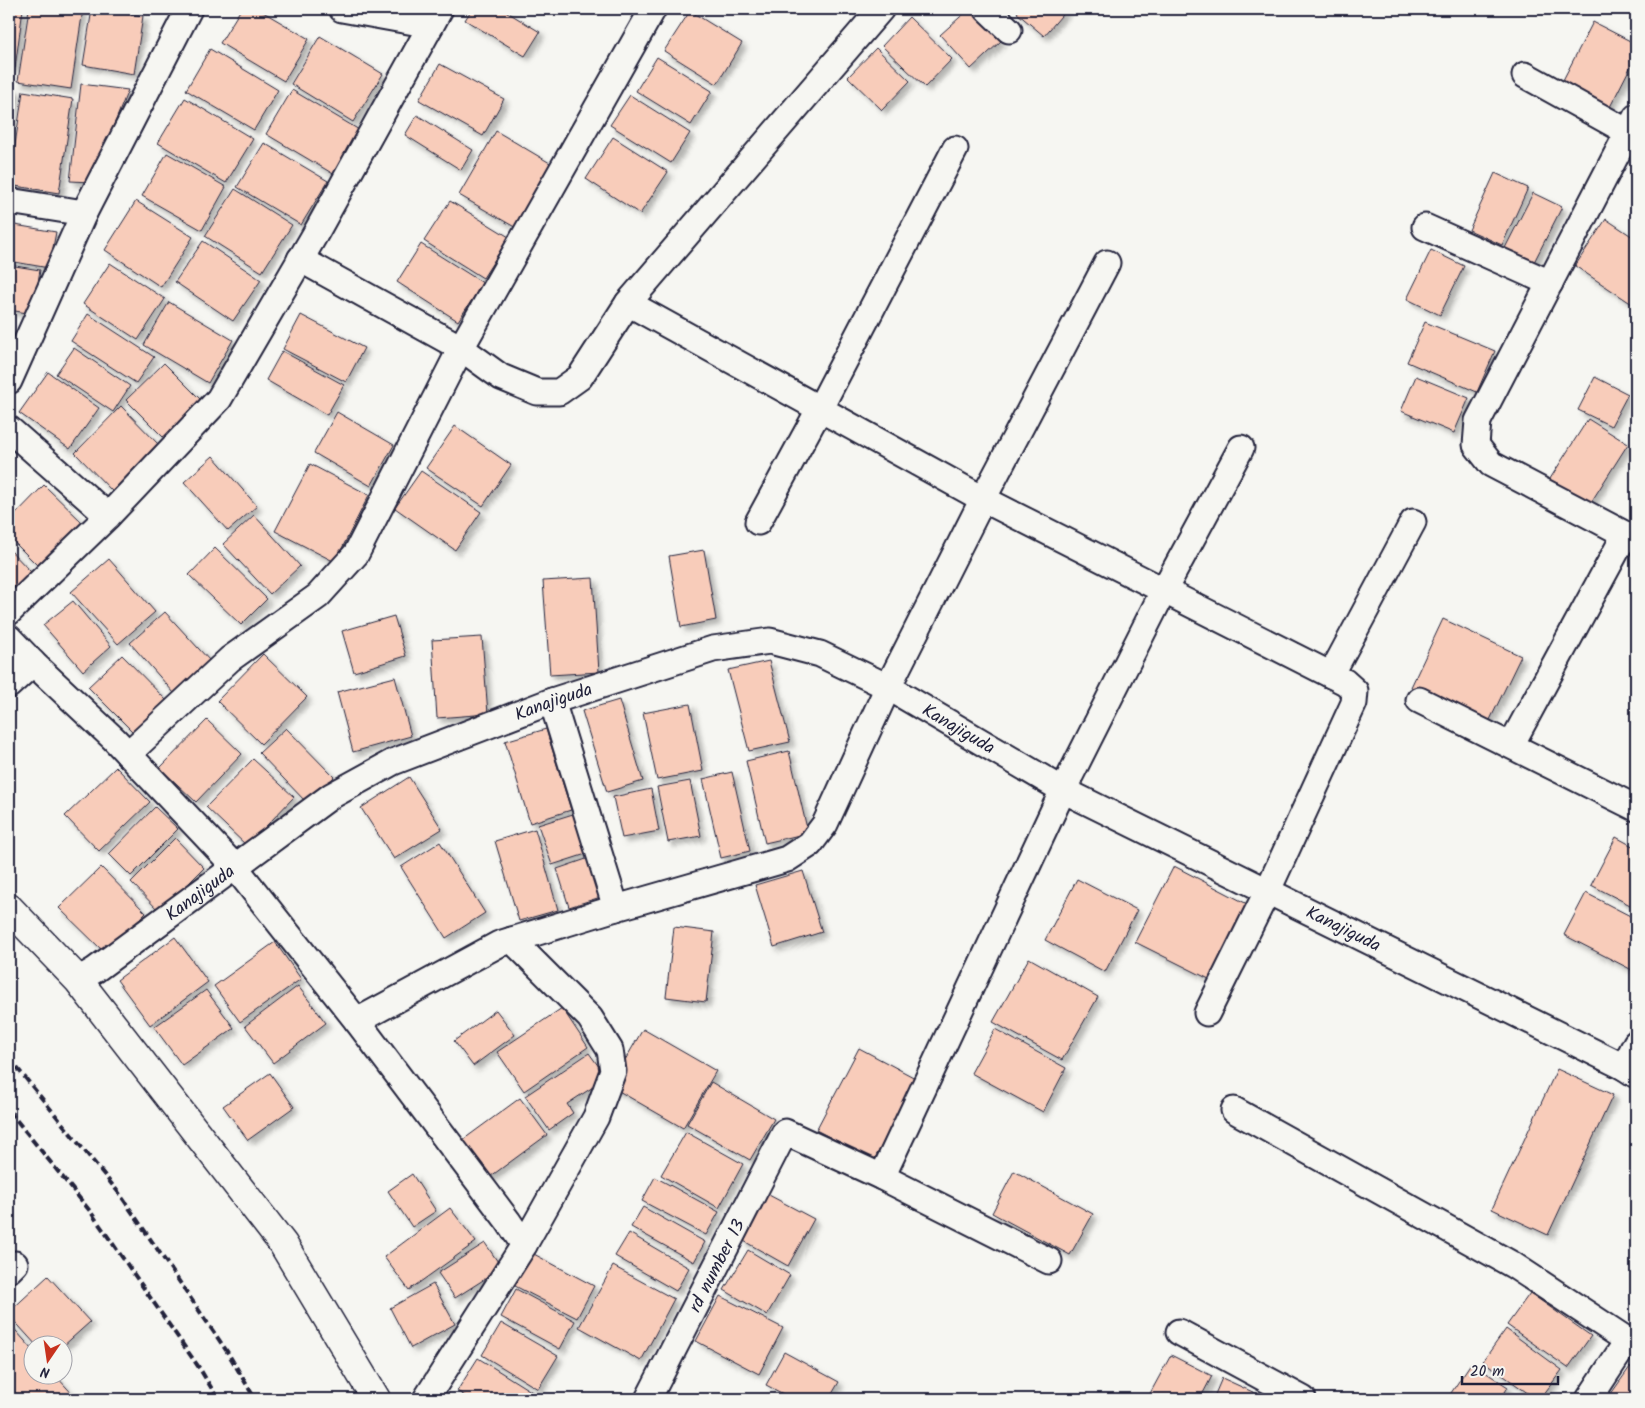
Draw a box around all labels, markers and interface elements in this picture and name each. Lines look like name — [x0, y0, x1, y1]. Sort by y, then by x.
street label: Kanajiguda — [511, 676, 596, 730]
street label: Kanajiguda — [916, 697, 1000, 763]
street label: Kanajiguda — [160, 858, 242, 930]
street label: Kanajiguda — [1300, 899, 1386, 961]
street label: rd number 13 — [682, 1214, 754, 1318]
north arrow — [22, 1336, 72, 1386]
scale bar — [1462, 1353, 1559, 1385]
text: N — [38, 1360, 52, 1383]
text: 20 m — [1470, 1360, 1504, 1384]

